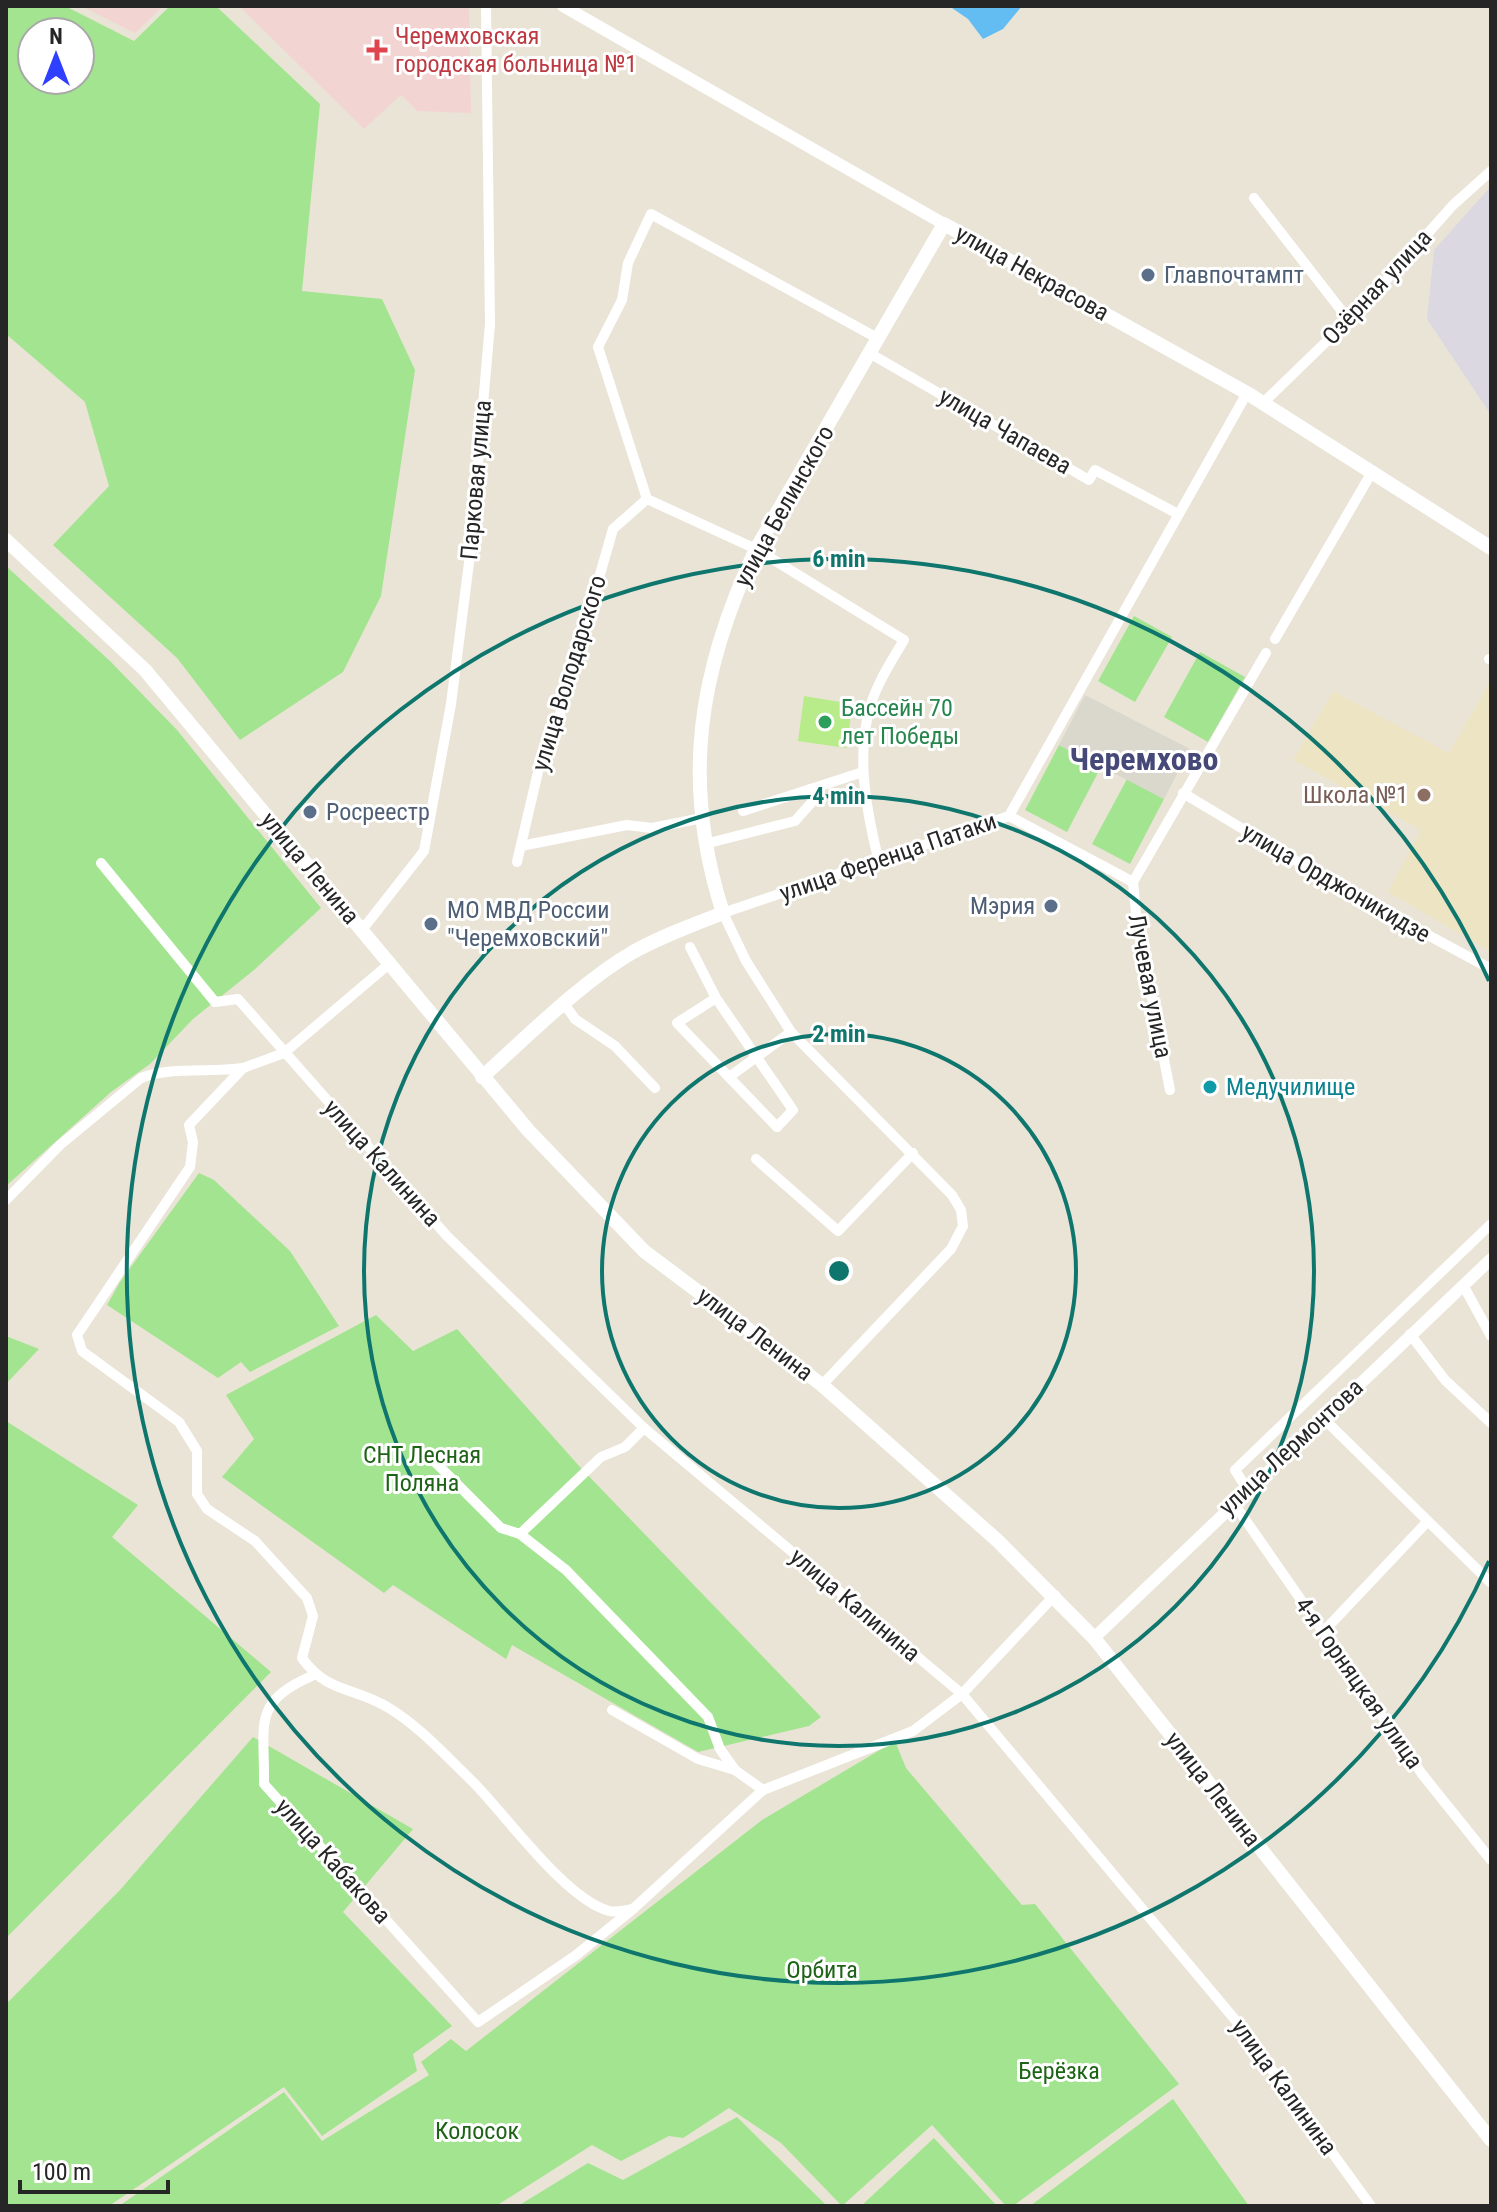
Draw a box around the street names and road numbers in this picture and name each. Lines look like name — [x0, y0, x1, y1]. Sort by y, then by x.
street label: улица Некрасова — [950, 219, 1114, 327]
street label: Озёрная улица — [1317, 224, 1437, 350]
street label: улица Чапаева — [934, 382, 1076, 480]
street label: Парковая улица — [455, 399, 497, 561]
street label: улица Белинского — [728, 421, 840, 591]
street label: улица Володарского — [526, 572, 612, 774]
street label: улица Ленина — [255, 806, 365, 930]
street label: улица Ференца Патаки — [776, 807, 1000, 907]
street label: улица Орджоникидзе — [1237, 818, 1435, 948]
street label: Лучевая улица — [1122, 912, 1178, 1060]
street label: улица Калинина — [318, 1094, 446, 1232]
street label: улица Ленина — [692, 1281, 818, 1387]
street label: улица Лермонтова — [1213, 1373, 1369, 1521]
street label: улица Калинина — [784, 1542, 926, 1668]
street label: 4-я Горняцкая улица — [1289, 1592, 1429, 1774]
street label: улица Ленина — [1160, 1726, 1266, 1852]
street label: улица Кабакова — [270, 1793, 396, 1929]
street label: улица Калинина — [1225, 2014, 1343, 2160]

